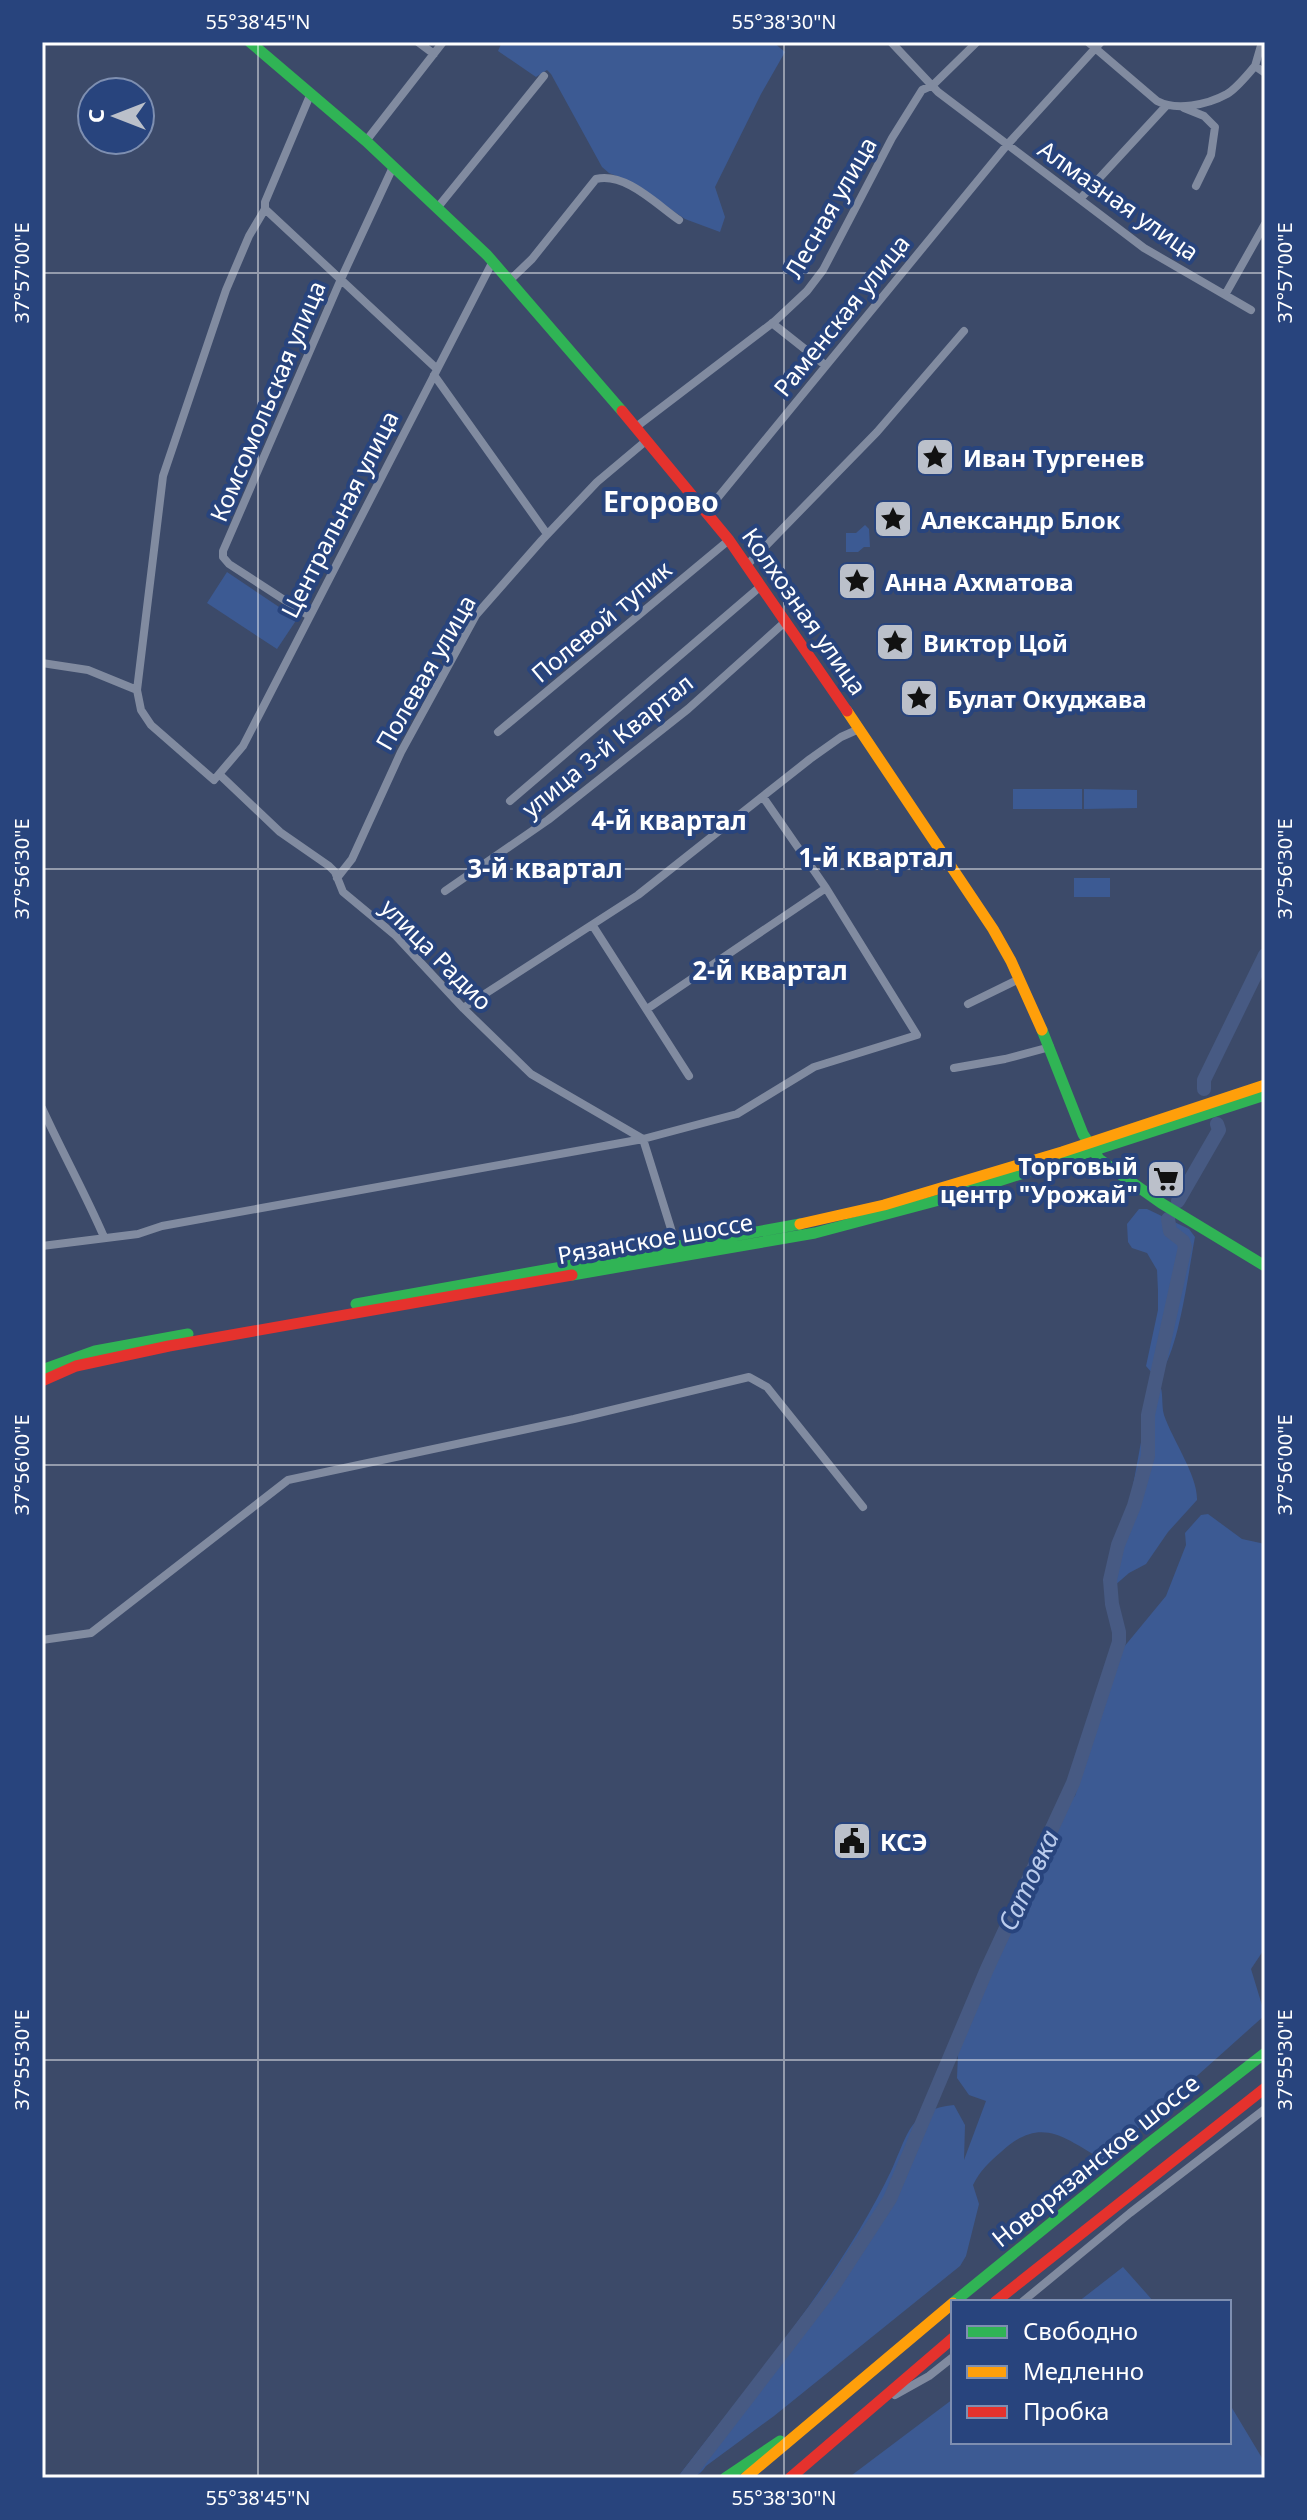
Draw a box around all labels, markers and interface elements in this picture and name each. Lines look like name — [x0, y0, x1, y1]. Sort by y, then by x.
text: 55°38'45"N — [205, 8, 311, 35]
text: 55°38'30"N — [731, 8, 837, 35]
north arrow — [76, 76, 156, 156]
text: С — [80, 109, 110, 123]
street label: Лесная улица — [776, 130, 884, 284]
street label: Алмазная улица — [1032, 132, 1206, 268]
text: 37°57'00"E — [8, 223, 35, 323]
text: 37°57'00"E — [1271, 223, 1298, 323]
street label: Раменская улица — [765, 227, 917, 403]
street label: Комсомольская улица — [201, 276, 333, 526]
street label: Центральная улица — [272, 405, 406, 623]
place icon: Иван Тургенев — [914, 436, 956, 478]
place label: Иван Тургенев — [963, 441, 1144, 474]
district label: Егорово — [603, 482, 719, 520]
place icon: Александр Блок — [872, 498, 914, 540]
place label: Александр Блок — [921, 503, 1121, 536]
street label: Колхозная улица — [735, 521, 875, 701]
street label: Полевой тупик — [524, 552, 678, 689]
place icon: Анна Ахматова — [836, 560, 878, 602]
place label: Анна Ахматова — [885, 565, 1074, 598]
street label: Полевая улица — [367, 588, 483, 756]
place icon: Виктор Цой — [874, 621, 916, 663]
place label: Виктор Цой — [923, 626, 1068, 659]
street label: улица 3-й Квартал — [514, 666, 700, 824]
place icon: Булат Окуджава — [898, 677, 940, 719]
place label: Булат Окуджава — [947, 682, 1147, 715]
district label: 4-й квартал — [591, 802, 747, 838]
text: 37°56'30"E — [8, 819, 35, 919]
text: 37°56'30"E — [1271, 819, 1298, 919]
district label: 1-й квартал — [798, 839, 954, 875]
district label: 3-й квартал — [467, 850, 623, 886]
street label: улица Радио — [374, 891, 500, 1017]
district label: 2-й квартал — [692, 952, 848, 988]
place label: Торговый центр "Урожай" — [940, 1149, 1138, 1210]
supermarket icon: Торговый центр "Урожай" — [1145, 1158, 1187, 1200]
street label: Рязанское шоссе — [555, 1205, 755, 1271]
text: 37°56'00"E — [8, 1415, 35, 1515]
text: 37°56'00"E — [1271, 1415, 1298, 1515]
public building icon: КСЭ — [831, 1820, 873, 1862]
water label: Сатовка — [989, 1823, 1067, 1936]
place label: КСЭ — [880, 1825, 927, 1858]
text: 37°55'30"E — [8, 2010, 35, 2110]
text: 37°55'30"E — [1271, 2010, 1298, 2110]
street label: Новорязанское шоссе — [984, 2066, 1206, 2254]
legend — [951, 2300, 1231, 2444]
text: Свободно — [1023, 2314, 1138, 2347]
text: Медленно — [1023, 2354, 1144, 2387]
text: Пробка — [1023, 2394, 1109, 2427]
text: 55°38'45"N — [205, 2484, 311, 2511]
text: 55°38'30"N — [731, 2484, 837, 2511]

